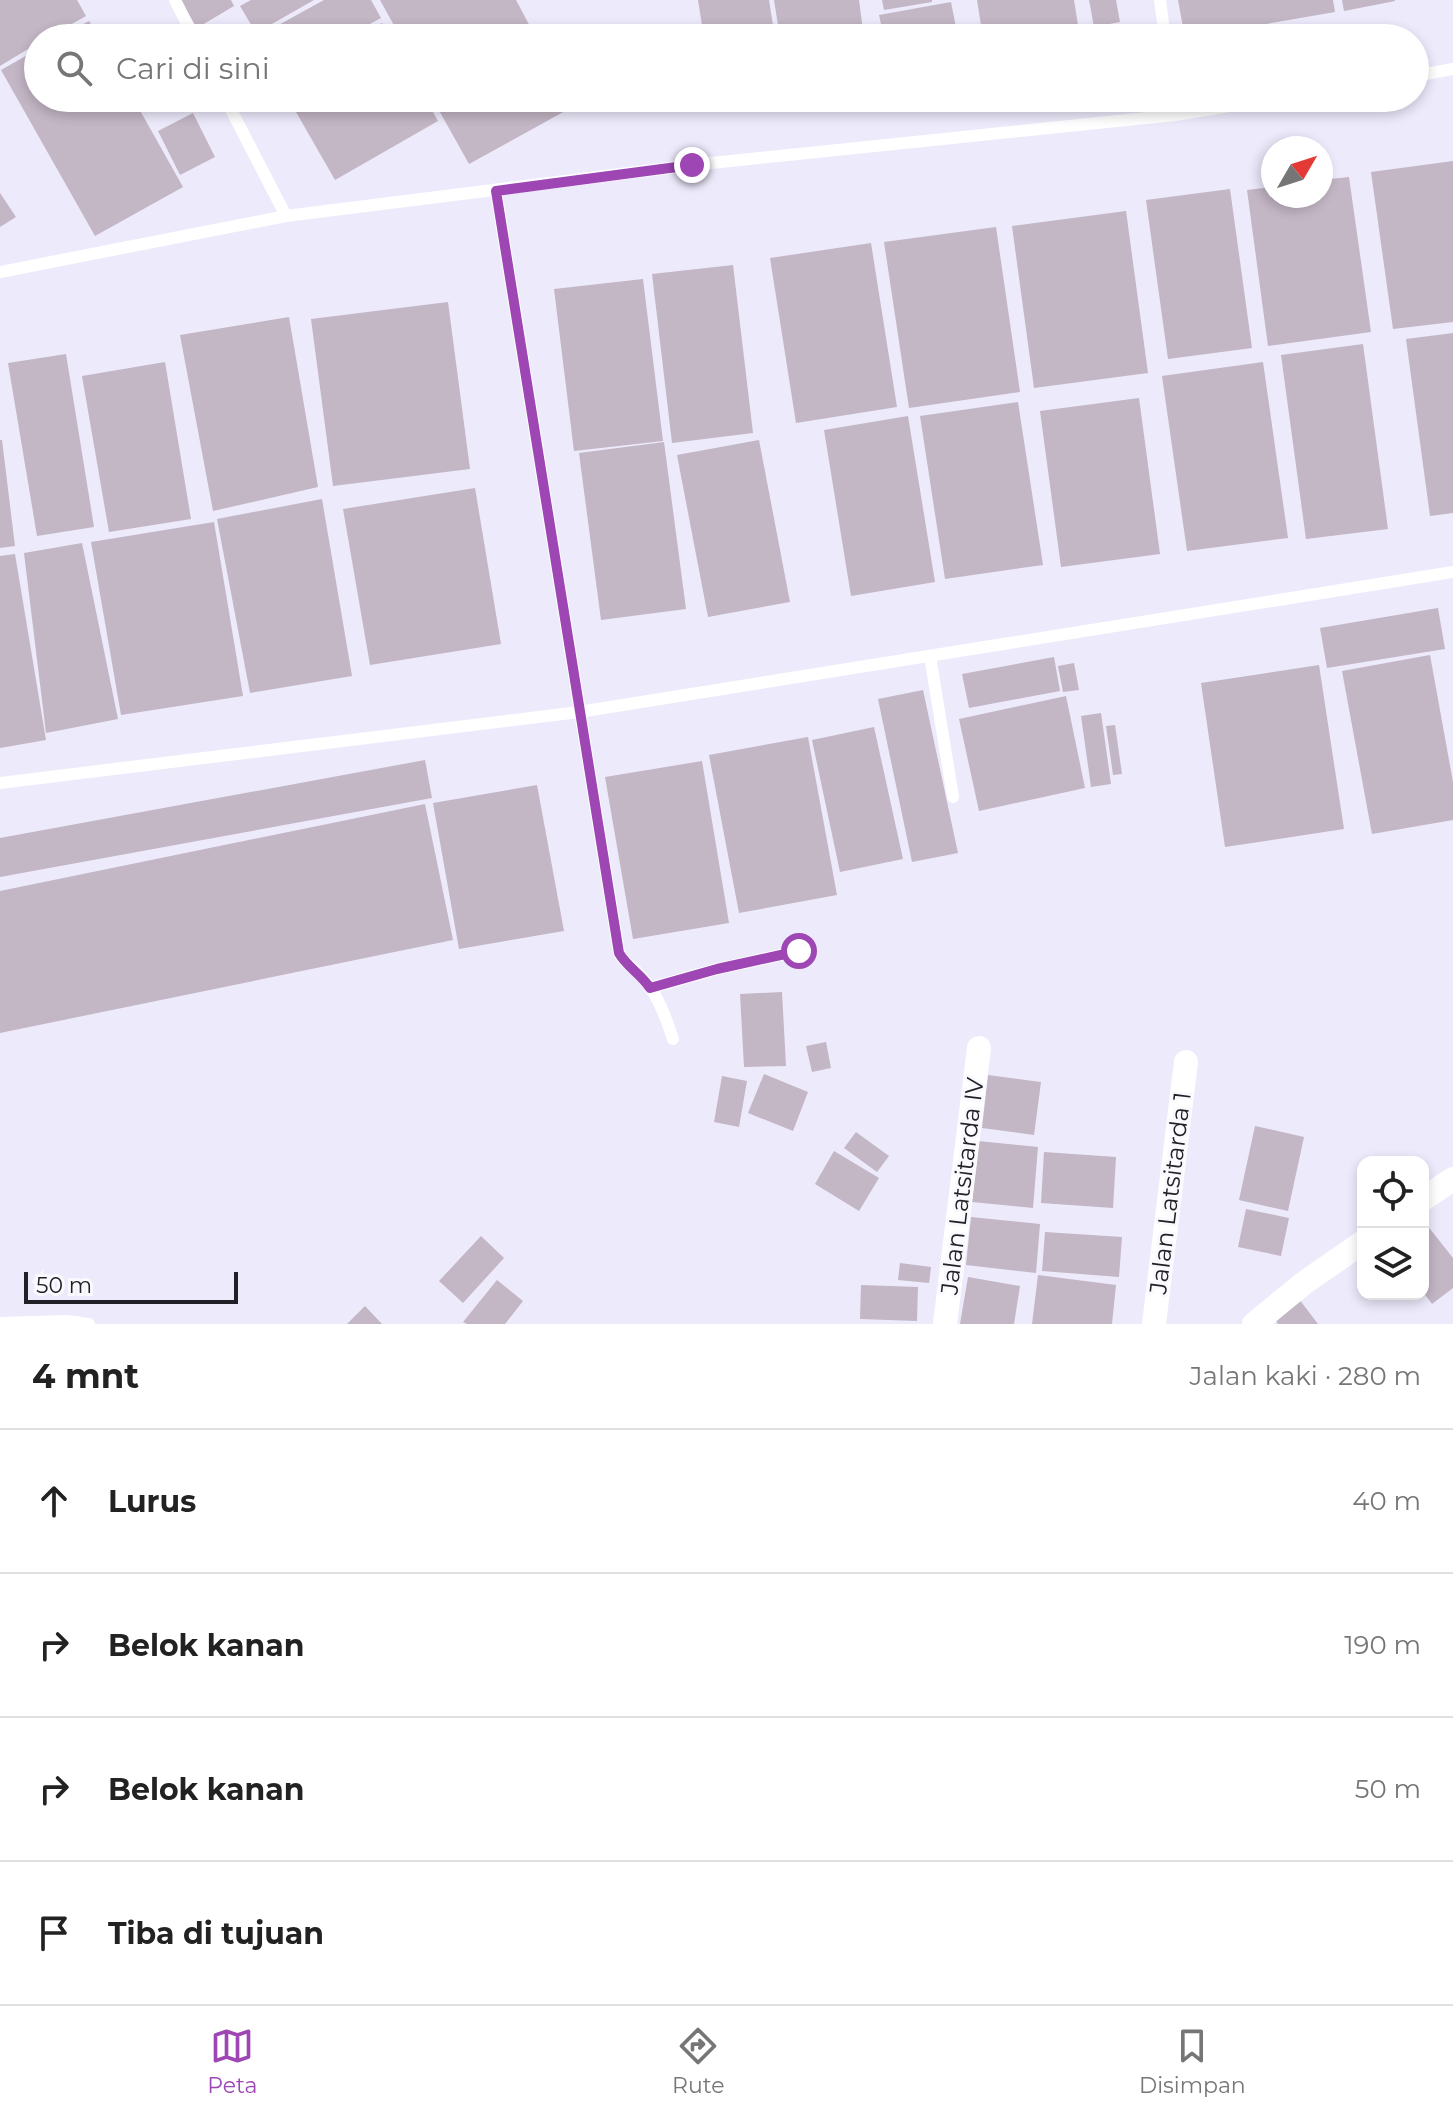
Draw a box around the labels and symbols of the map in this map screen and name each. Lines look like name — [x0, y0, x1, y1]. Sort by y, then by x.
north arrow — [1261, 136, 1333, 208]
route end — [674, 147, 710, 183]
route start — [781, 933, 817, 969]
street label: Jalan Latsitarda IV — [934, 1076, 990, 1297]
street label: Jalan Latsitarda 1 — [1143, 1090, 1197, 1297]
scale bar — [24, 1268, 238, 1304]

